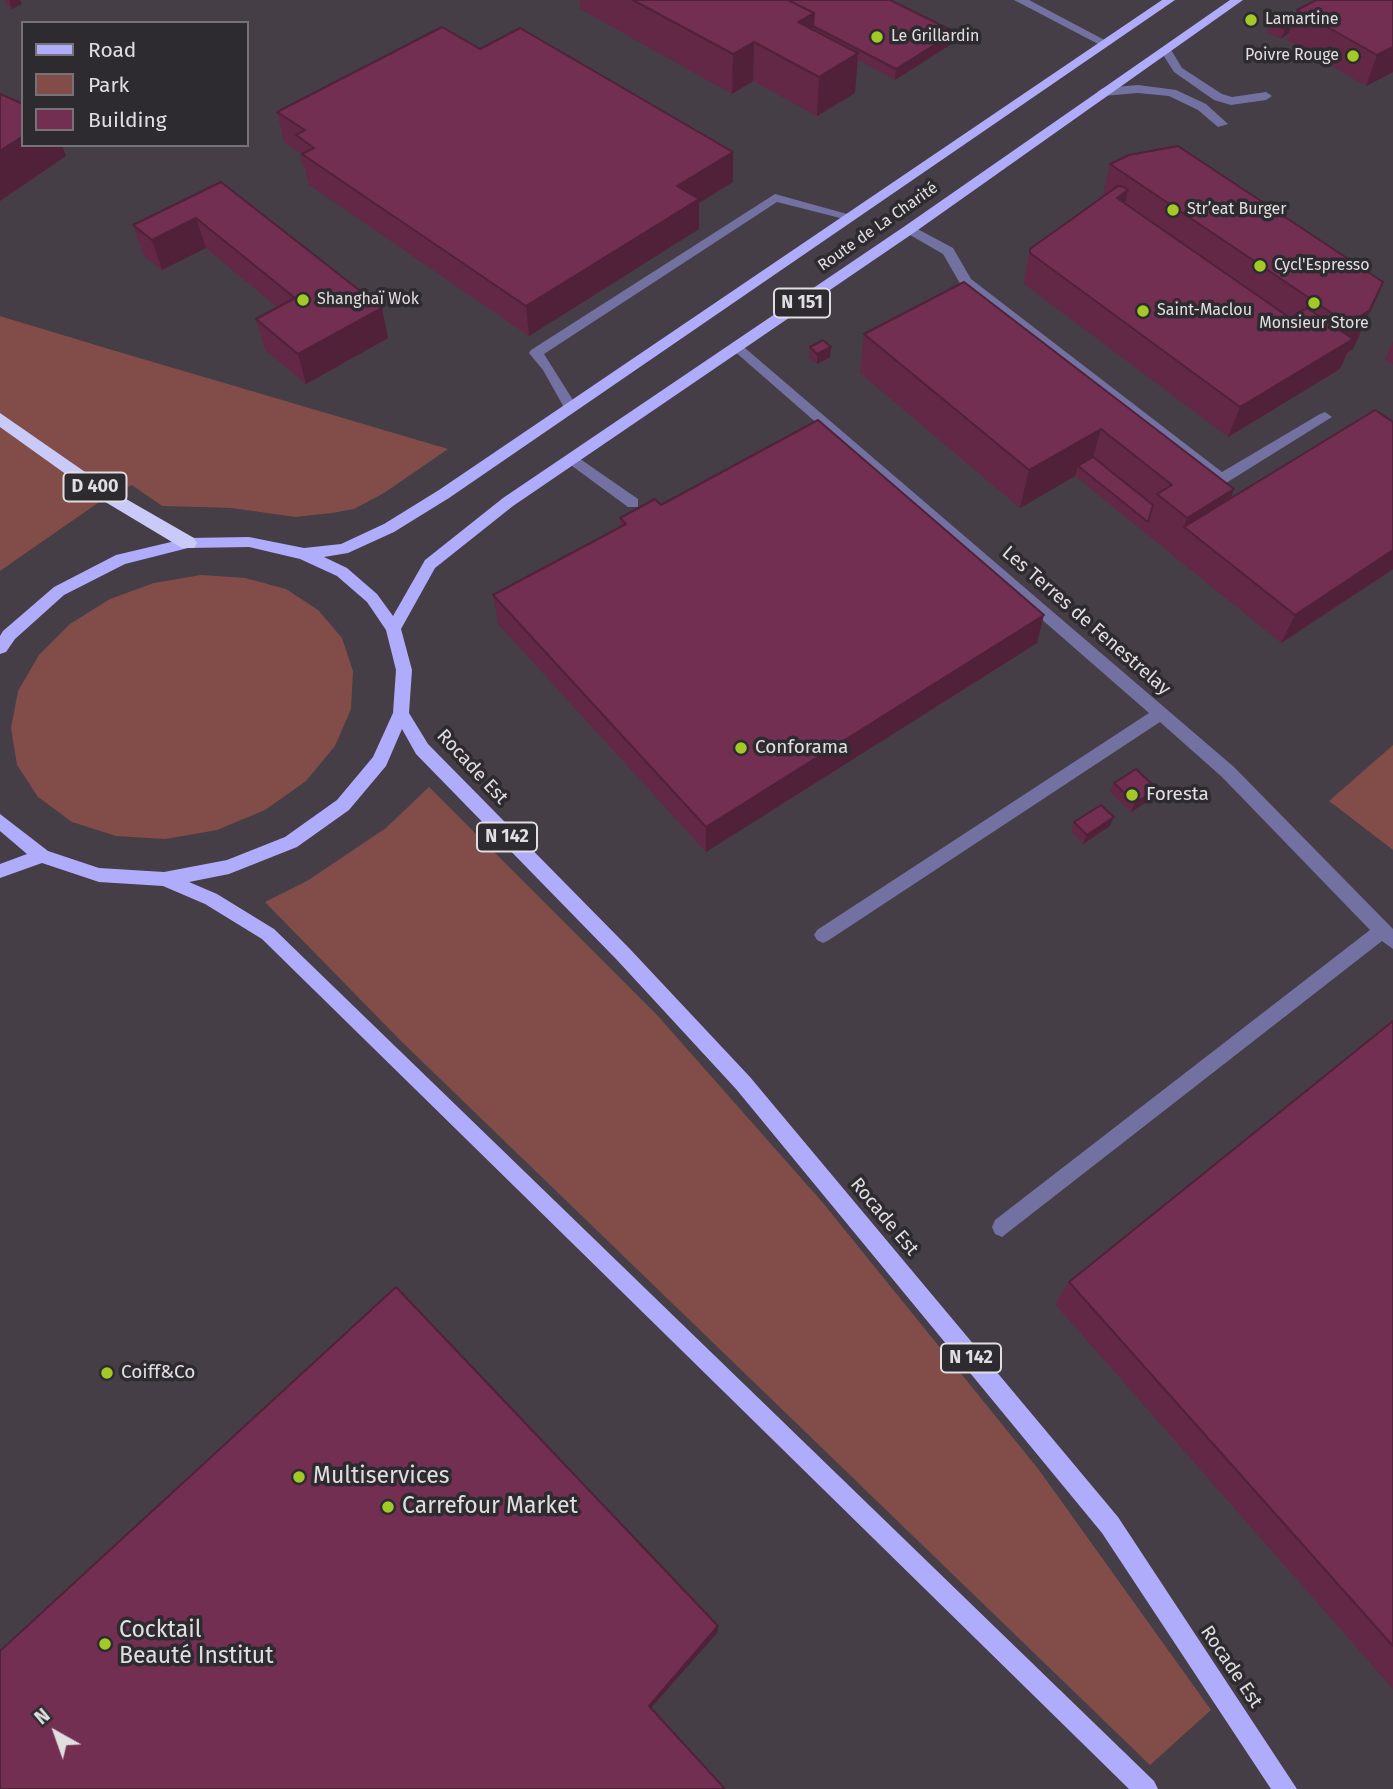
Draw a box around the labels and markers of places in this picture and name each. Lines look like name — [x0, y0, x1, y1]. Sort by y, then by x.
place label: Lamartine — [1265, 10, 1338, 30]
marker: Lamartine — [1243, 12, 1259, 28]
place label: Le Grillardin — [891, 27, 979, 47]
marker: Le Grillardin — [869, 29, 885, 45]
place label: Poivre Rouge — [1245, 46, 1339, 66]
marker: Poivre Rouge — [1345, 48, 1361, 64]
place label: Str’eat Burger — [1187, 200, 1286, 220]
marker: Str’eat Burger — [1165, 202, 1181, 218]
place label: Cycl'Espresso — [1274, 256, 1370, 276]
marker: Cycl'Espresso — [1252, 258, 1268, 274]
place label: Shanghaï Wok — [317, 290, 419, 310]
marker: Shanghaï Wok — [295, 292, 311, 308]
marker: Monsieur Store — [1306, 295, 1322, 311]
place label: Saint-Maclou — [1157, 301, 1252, 321]
marker: Saint-Maclou — [1135, 303, 1151, 319]
place label: Monsieur Store — [1259, 314, 1369, 334]
place label: Conforama — [755, 737, 848, 759]
marker: Conforama — [733, 740, 749, 756]
place label: Foresta — [1146, 784, 1209, 806]
marker: Foresta — [1124, 787, 1140, 803]
place label: Coiff&Co — [121, 1362, 195, 1384]
marker: Coiff&Co — [99, 1365, 115, 1381]
place label: Multiservices — [313, 1463, 450, 1491]
marker: Multiservices — [291, 1469, 307, 1485]
place label: Carrefour Market — [402, 1493, 578, 1521]
marker: Carrefour Market — [380, 1499, 396, 1515]
place label: Cocktail Beauté Institut — [119, 1617, 274, 1671]
marker: Cocktail Beauté Institut — [97, 1636, 113, 1652]

